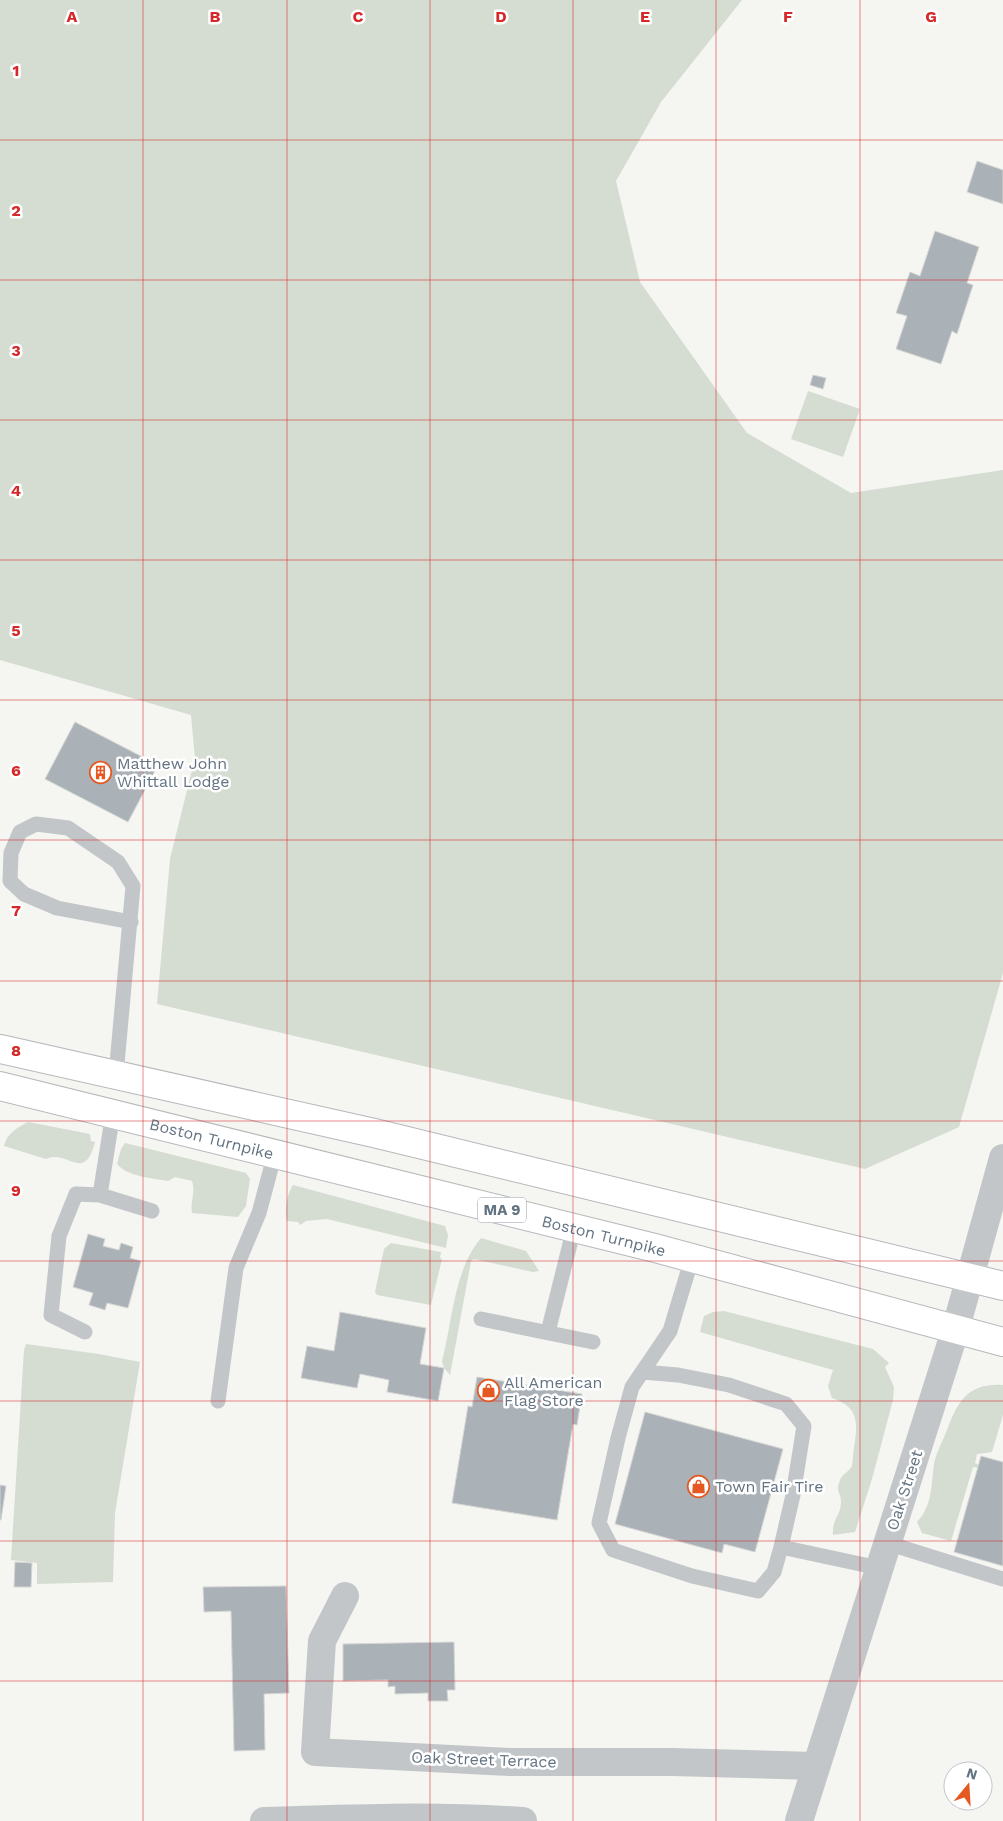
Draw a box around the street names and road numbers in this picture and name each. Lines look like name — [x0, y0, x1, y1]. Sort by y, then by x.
street label: Boston Turnpike — [148, 1114, 275, 1163]
road number: MA 9 — [478, 1198, 526, 1222]
street label: Boston Turnpike — [540, 1211, 668, 1260]
street label: Oak Street — [883, 1447, 926, 1533]
street label: Oak Street Terrace — [411, 1747, 557, 1772]

